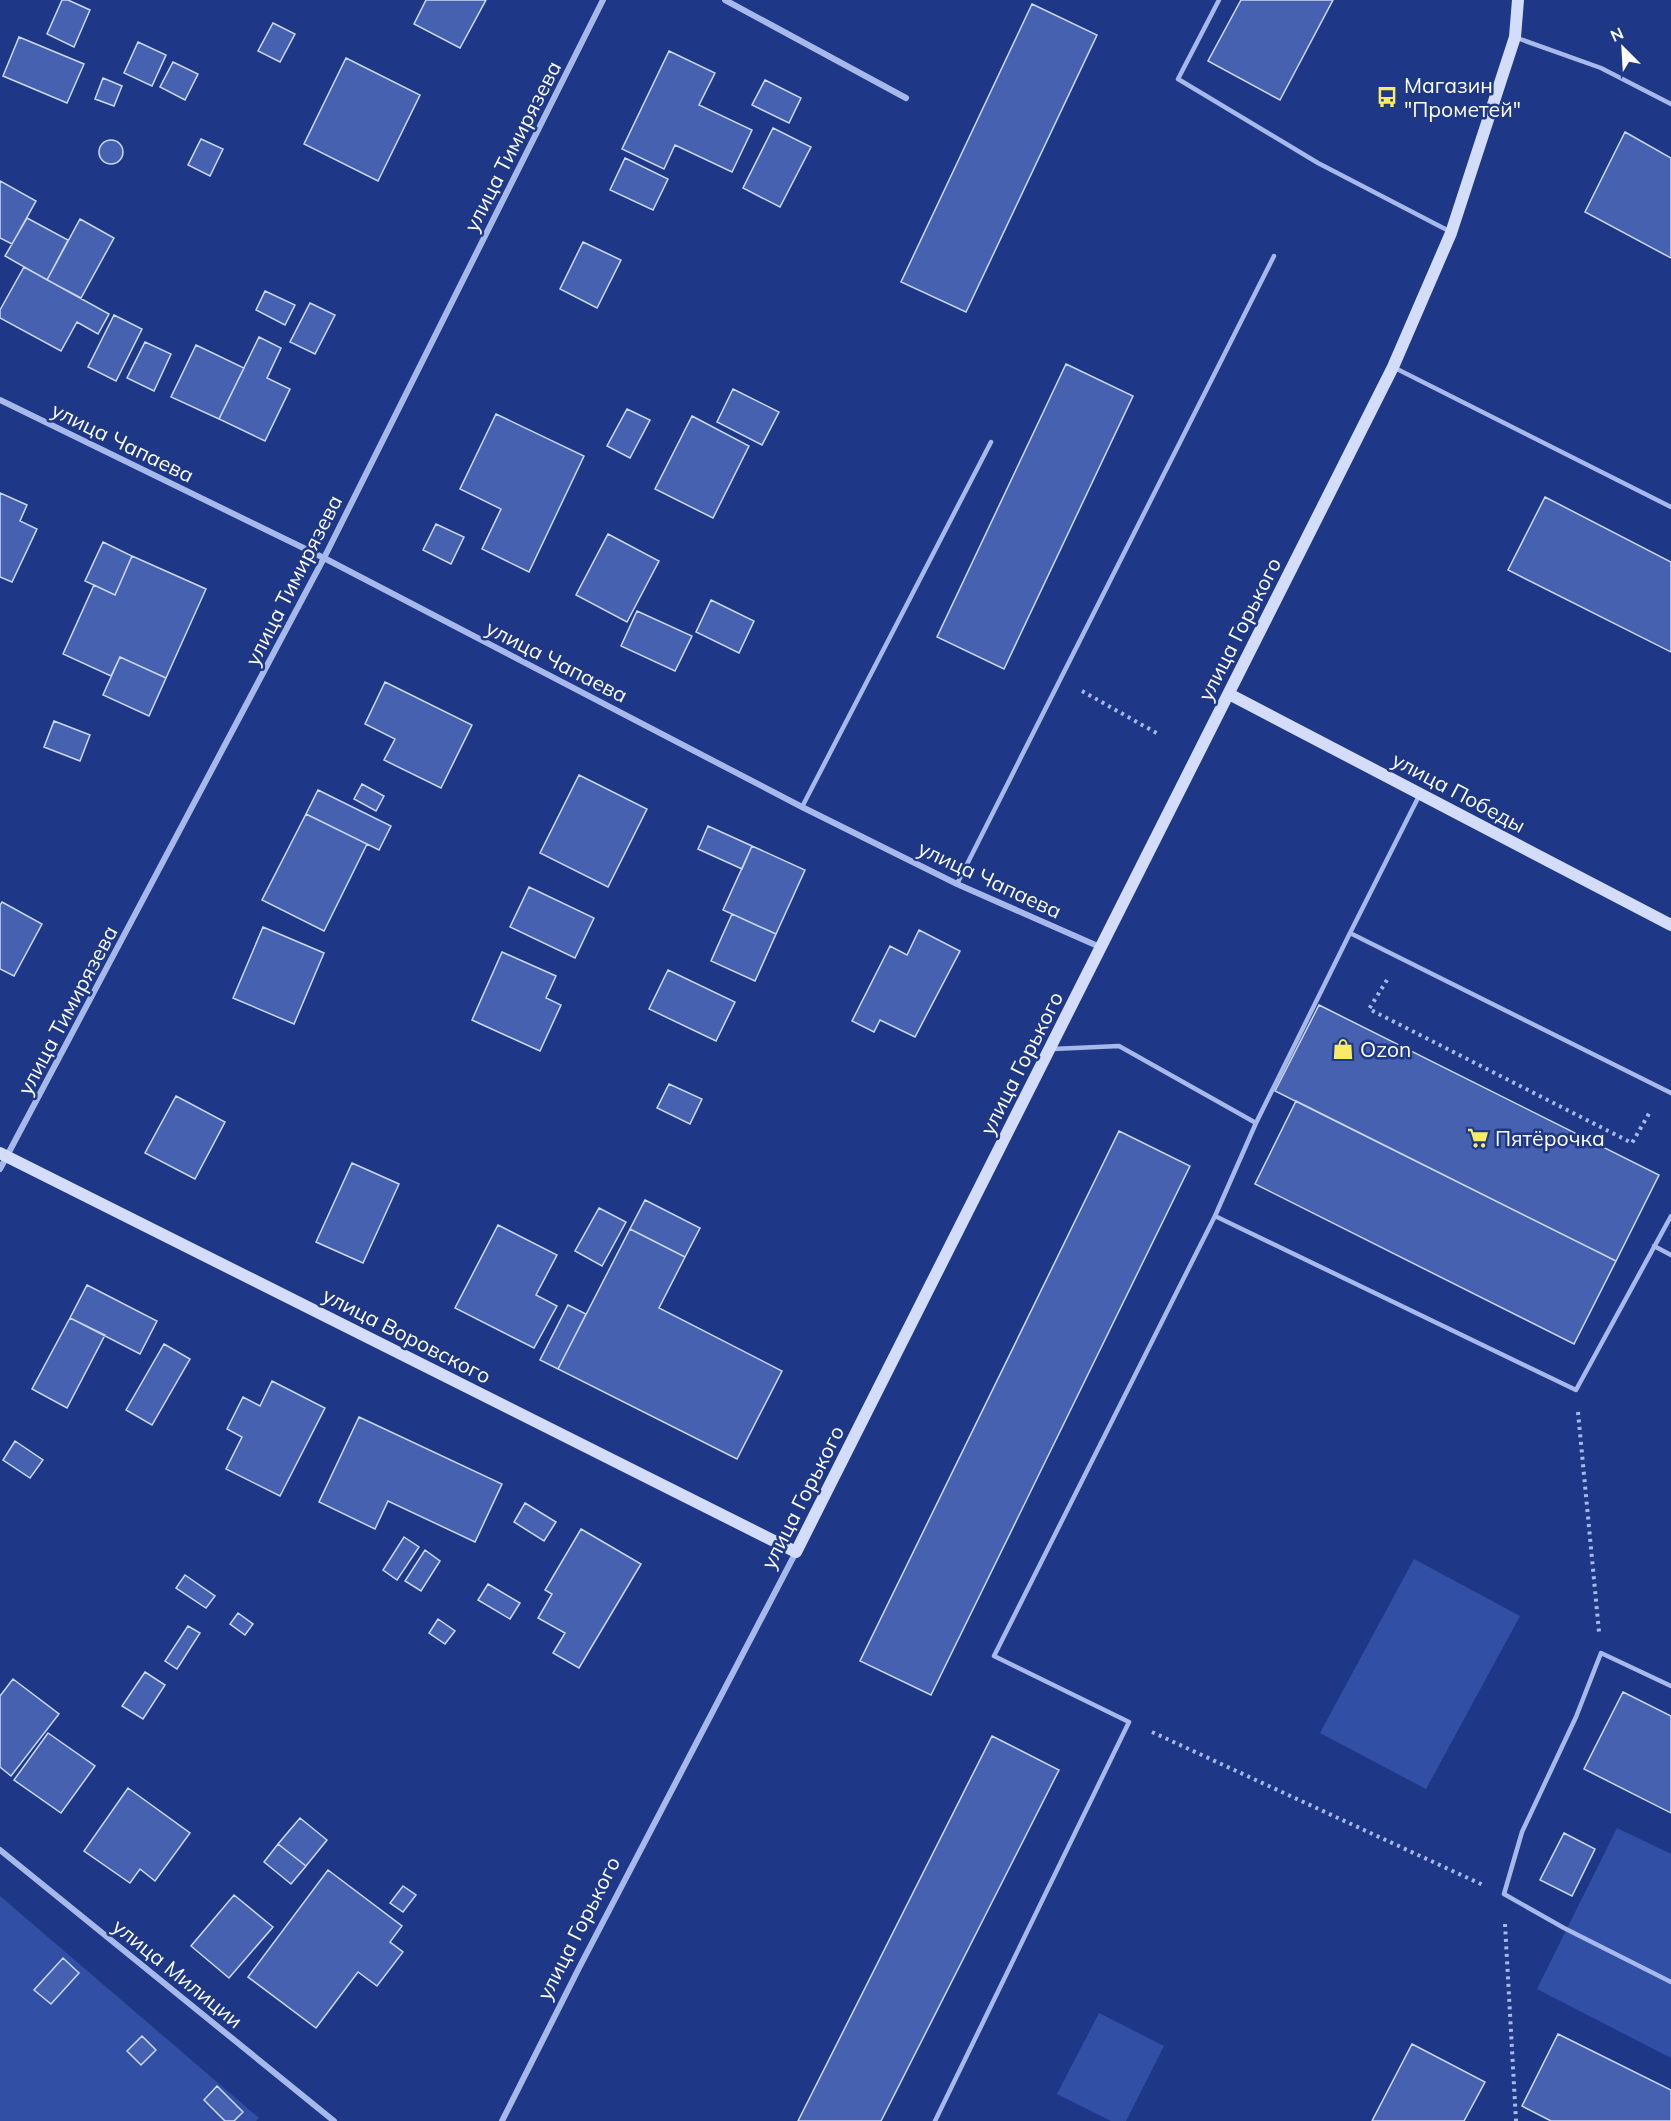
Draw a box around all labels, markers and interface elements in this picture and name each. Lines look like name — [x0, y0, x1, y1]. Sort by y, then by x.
north arrow — [1593, 18, 1653, 78]
text: N — [1607, 23, 1626, 46]
street label: улица Тимирязева — [458, 56, 566, 236]
place label: Магазин "Прометей" — [1404, 72, 1521, 122]
bus stop icon: Магазин "Прометей" — [1375, 85, 1399, 109]
street label: улица Чапаева — [47, 396, 199, 488]
street label: улица Тимирязева — [239, 490, 347, 670]
street label: улица Горького — [1192, 553, 1286, 705]
street label: улица Чапаева — [482, 614, 632, 708]
street label: улица Победы — [1388, 746, 1530, 838]
street label: улица Чапаева — [914, 834, 1066, 924]
street label: улица Тимирязева — [11, 921, 123, 1099]
street label: улица Горького — [974, 987, 1068, 1139]
place label: Ozon — [1360, 1036, 1411, 1062]
shop icon: Ozon — [1331, 1037, 1355, 1061]
place label: Пятёрочка — [1495, 1125, 1605, 1151]
supermarket icon: Пятёрочка — [1466, 1126, 1490, 1150]
street label: улица Воровского — [318, 1281, 496, 1389]
street label: улица Горького — [755, 1421, 849, 1573]
street label: улица Горького — [531, 1852, 625, 2004]
street label: улица Милиции — [108, 1913, 248, 2033]

